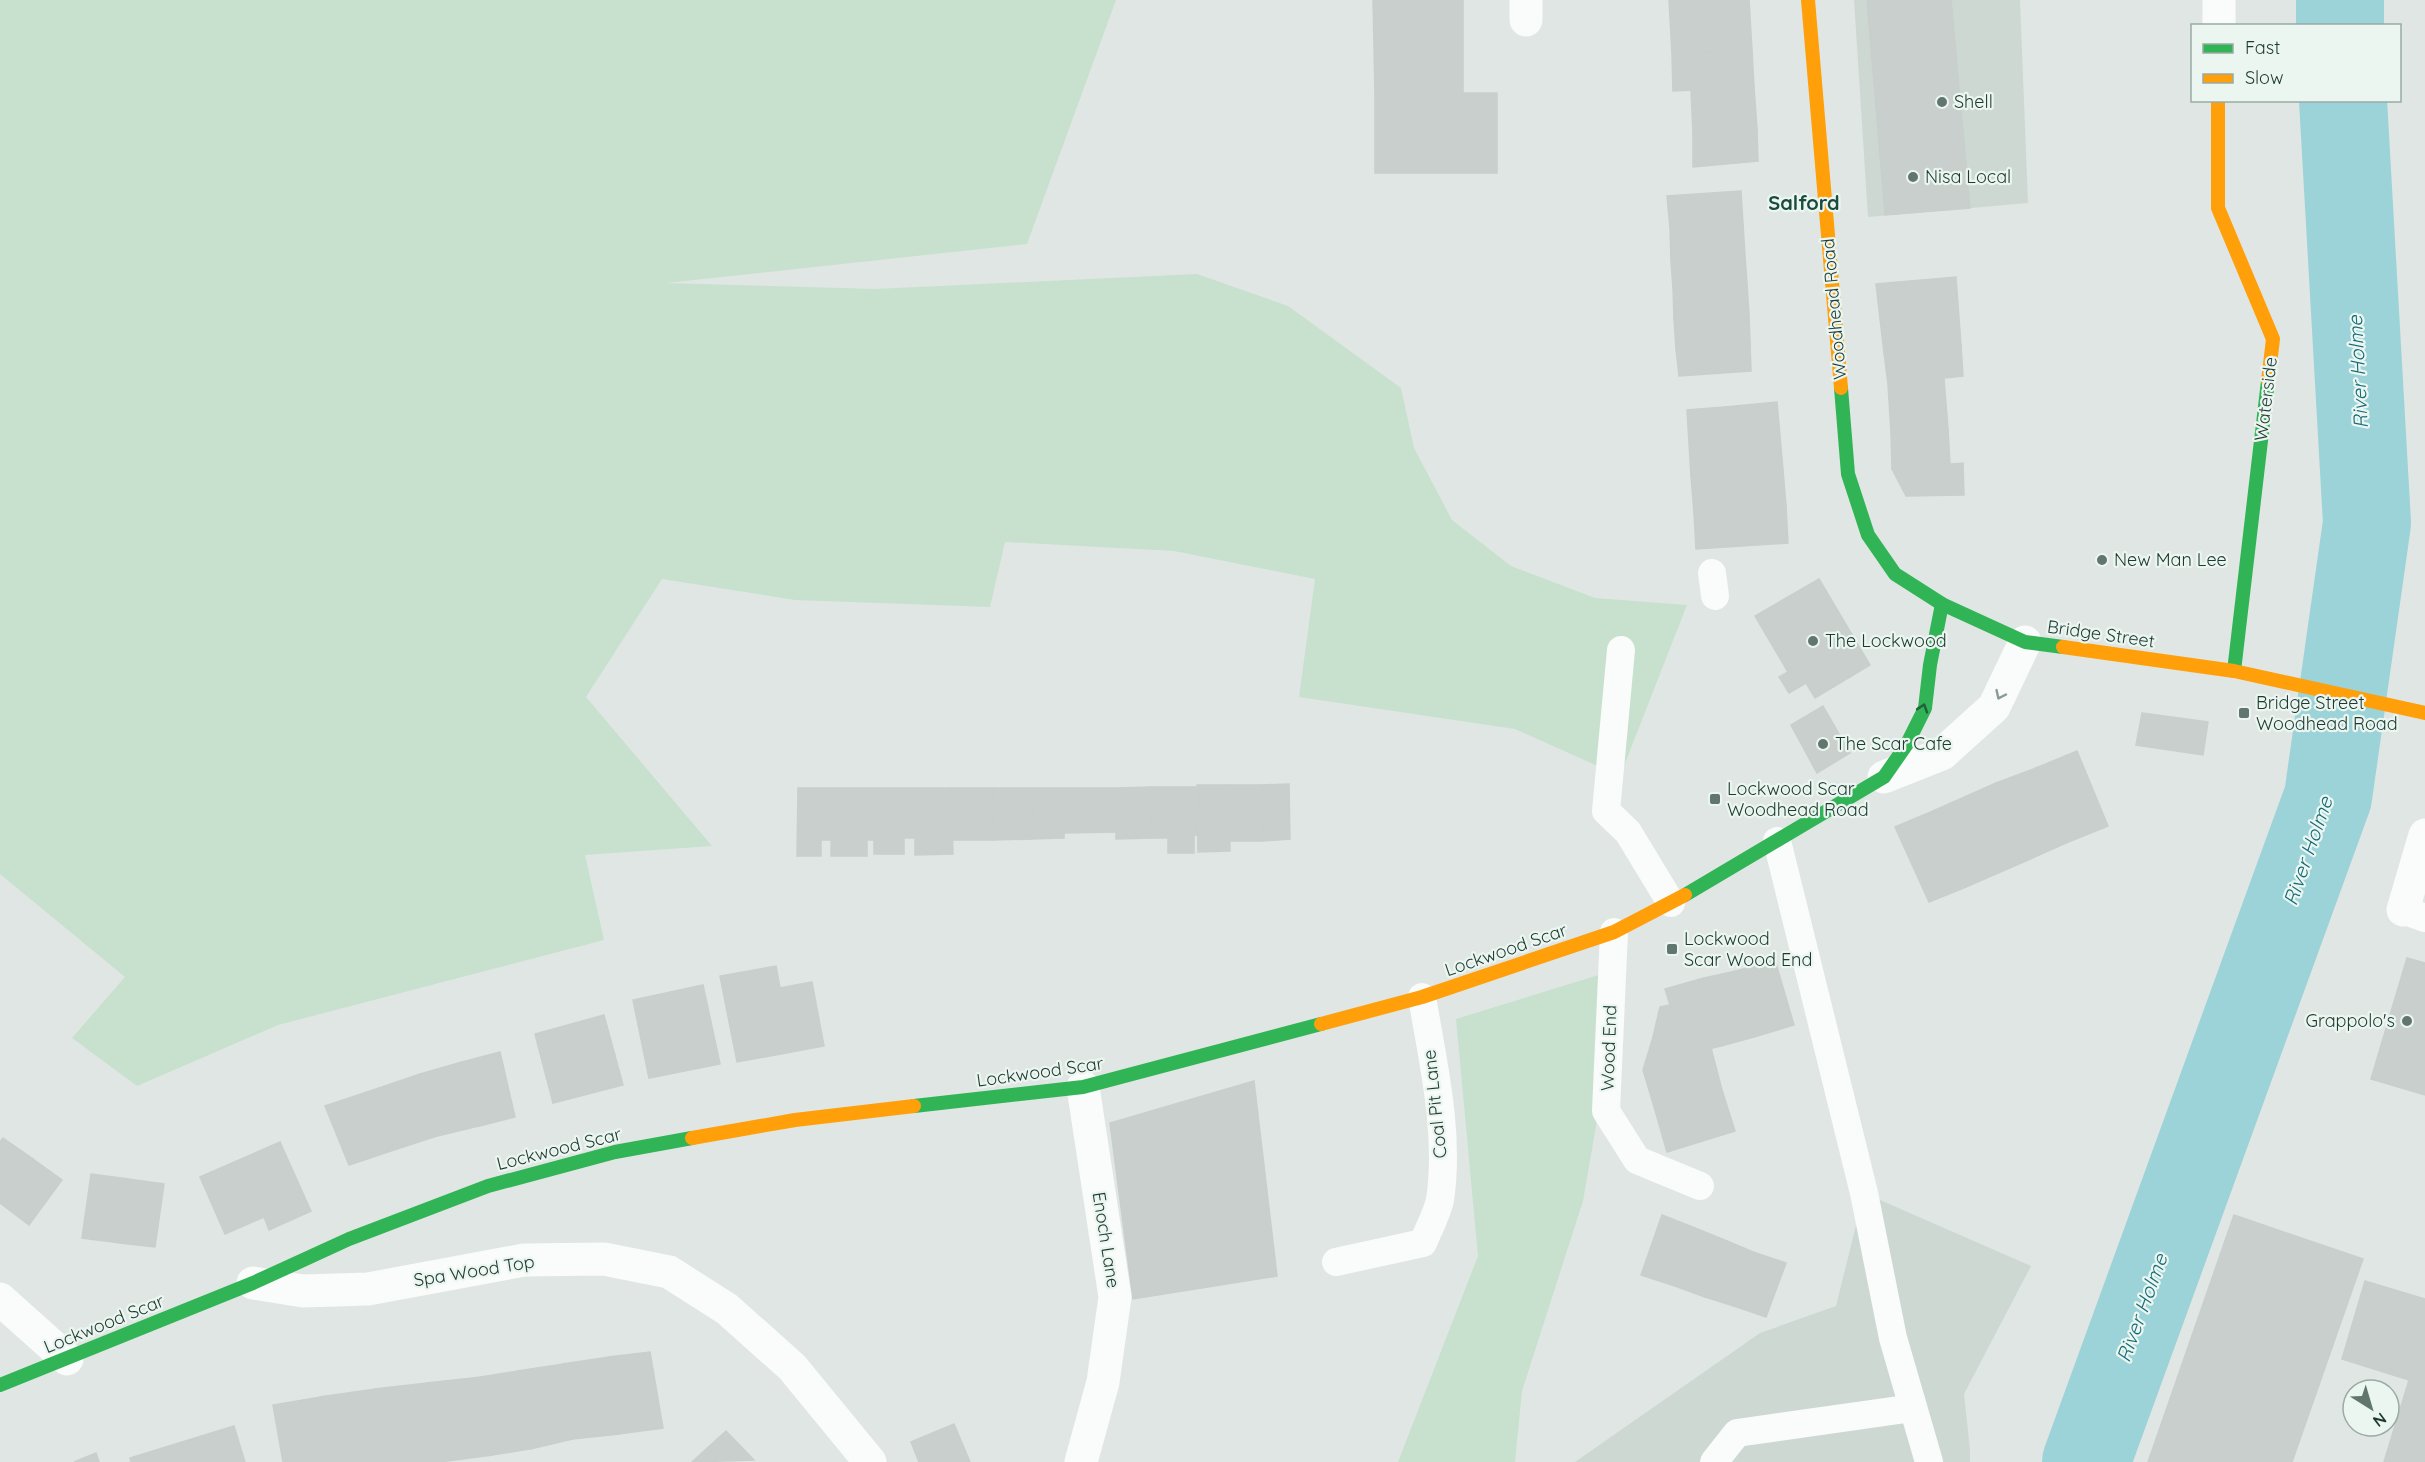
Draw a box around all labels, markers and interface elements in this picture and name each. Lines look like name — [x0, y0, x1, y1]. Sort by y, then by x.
legend — [2191, 24, 2401, 102]
text: Fast — [2245, 36, 2280, 59]
text: Slow — [2245, 66, 2283, 89]
place label: Shell — [1954, 90, 1993, 113]
marker: Shell — [1935, 95, 1949, 109]
place label: Nisa Local — [1925, 165, 2011, 188]
marker: Nisa Local — [1906, 170, 1920, 184]
district label: Salford — [1768, 190, 1840, 215]
street label: Woodhead Road — [1816, 237, 1851, 381]
water label: River Holme — [2342, 314, 2373, 429]
street label: Waterside — [2249, 356, 2282, 442]
place label: New Man Lee — [2114, 548, 2227, 571]
marker: New Man Lee — [2095, 553, 2109, 567]
street label: Bridge Street — [2046, 615, 2156, 652]
place label: The Lockwood — [1825, 629, 1947, 652]
marker: The Lockwood — [1806, 634, 1820, 648]
one-way arrow — [1995, 688, 2007, 699]
place label: Bridge Street Woodhead Road — [2256, 691, 2398, 735]
one-way arrow — [1916, 703, 1928, 714]
marker: Bridge Street Woodhead Road — [2237, 706, 2251, 720]
place label: The Scar Cafe — [1835, 732, 1952, 755]
marker: The Scar Cafe — [1816, 737, 1830, 751]
place label: Lockwood Scar Woodhead Road — [1727, 777, 1869, 821]
marker: Lockwood Scar Woodhead Road — [1708, 792, 1722, 806]
water label: River Holme — [2277, 793, 2338, 908]
street label: Lockwood Scar — [1442, 918, 1570, 981]
place label: Lockwood Scar Wood End — [1684, 927, 1812, 971]
marker: Lockwood Scar Wood End — [1665, 942, 1679, 956]
street label: Wood End — [1596, 1004, 1621, 1091]
place label: Grappolo's — [2305, 1009, 2395, 1032]
marker: Grappolo's — [2400, 1014, 2414, 1028]
street label: Coal Pit Lane — [1417, 1049, 1452, 1160]
street label: Lockwood Scar — [975, 1051, 1105, 1092]
street label: Lockwood Scar — [494, 1122, 624, 1175]
street label: Enoch Lane — [1088, 1190, 1125, 1290]
street label: Spa Wood Top — [412, 1250, 536, 1291]
water label: River Holme — [2110, 1250, 2173, 1365]
street label: Lockwood Scar — [40, 1289, 167, 1358]
north arrow — [2341, 1378, 2401, 1438]
text: N — [2369, 1408, 2391, 1432]

